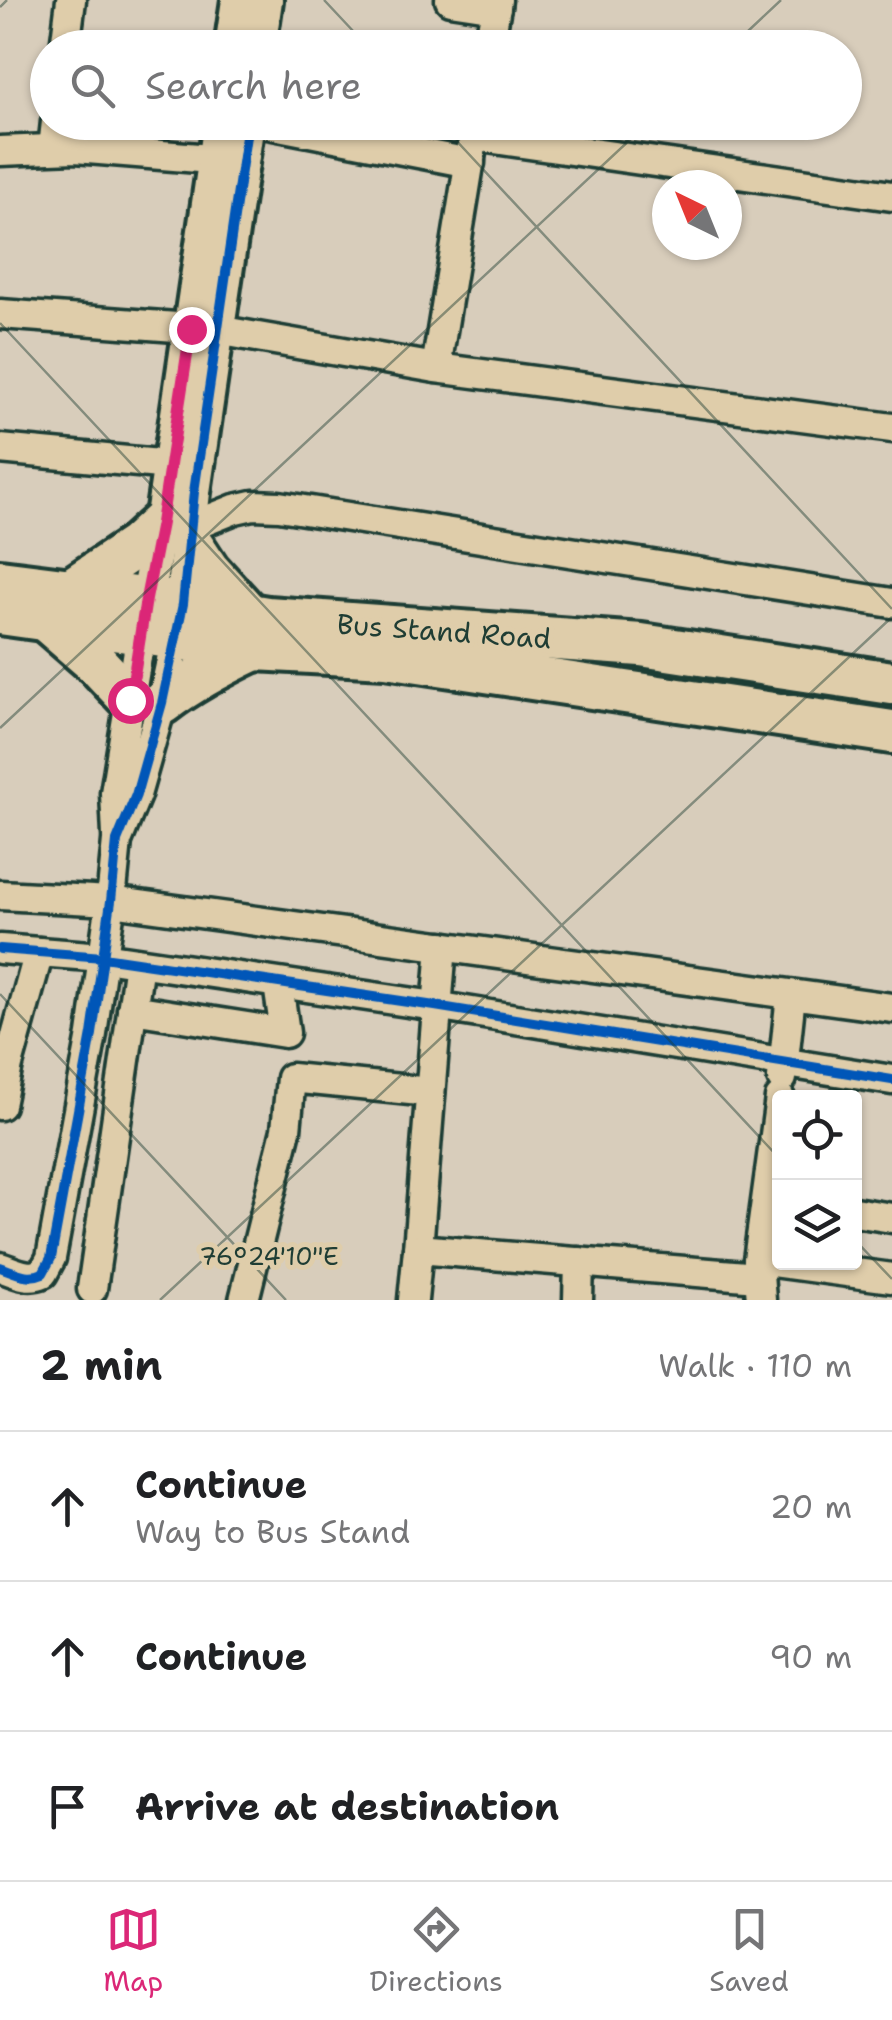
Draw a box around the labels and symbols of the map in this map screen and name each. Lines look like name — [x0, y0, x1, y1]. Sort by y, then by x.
north arrow — [652, 170, 742, 260]
route end — [169, 307, 215, 353]
street label: Bus Stand Road — [336, 605, 552, 657]
route start — [108, 678, 154, 724]
text: 76°24'10"E — [199, 1239, 339, 1273]

